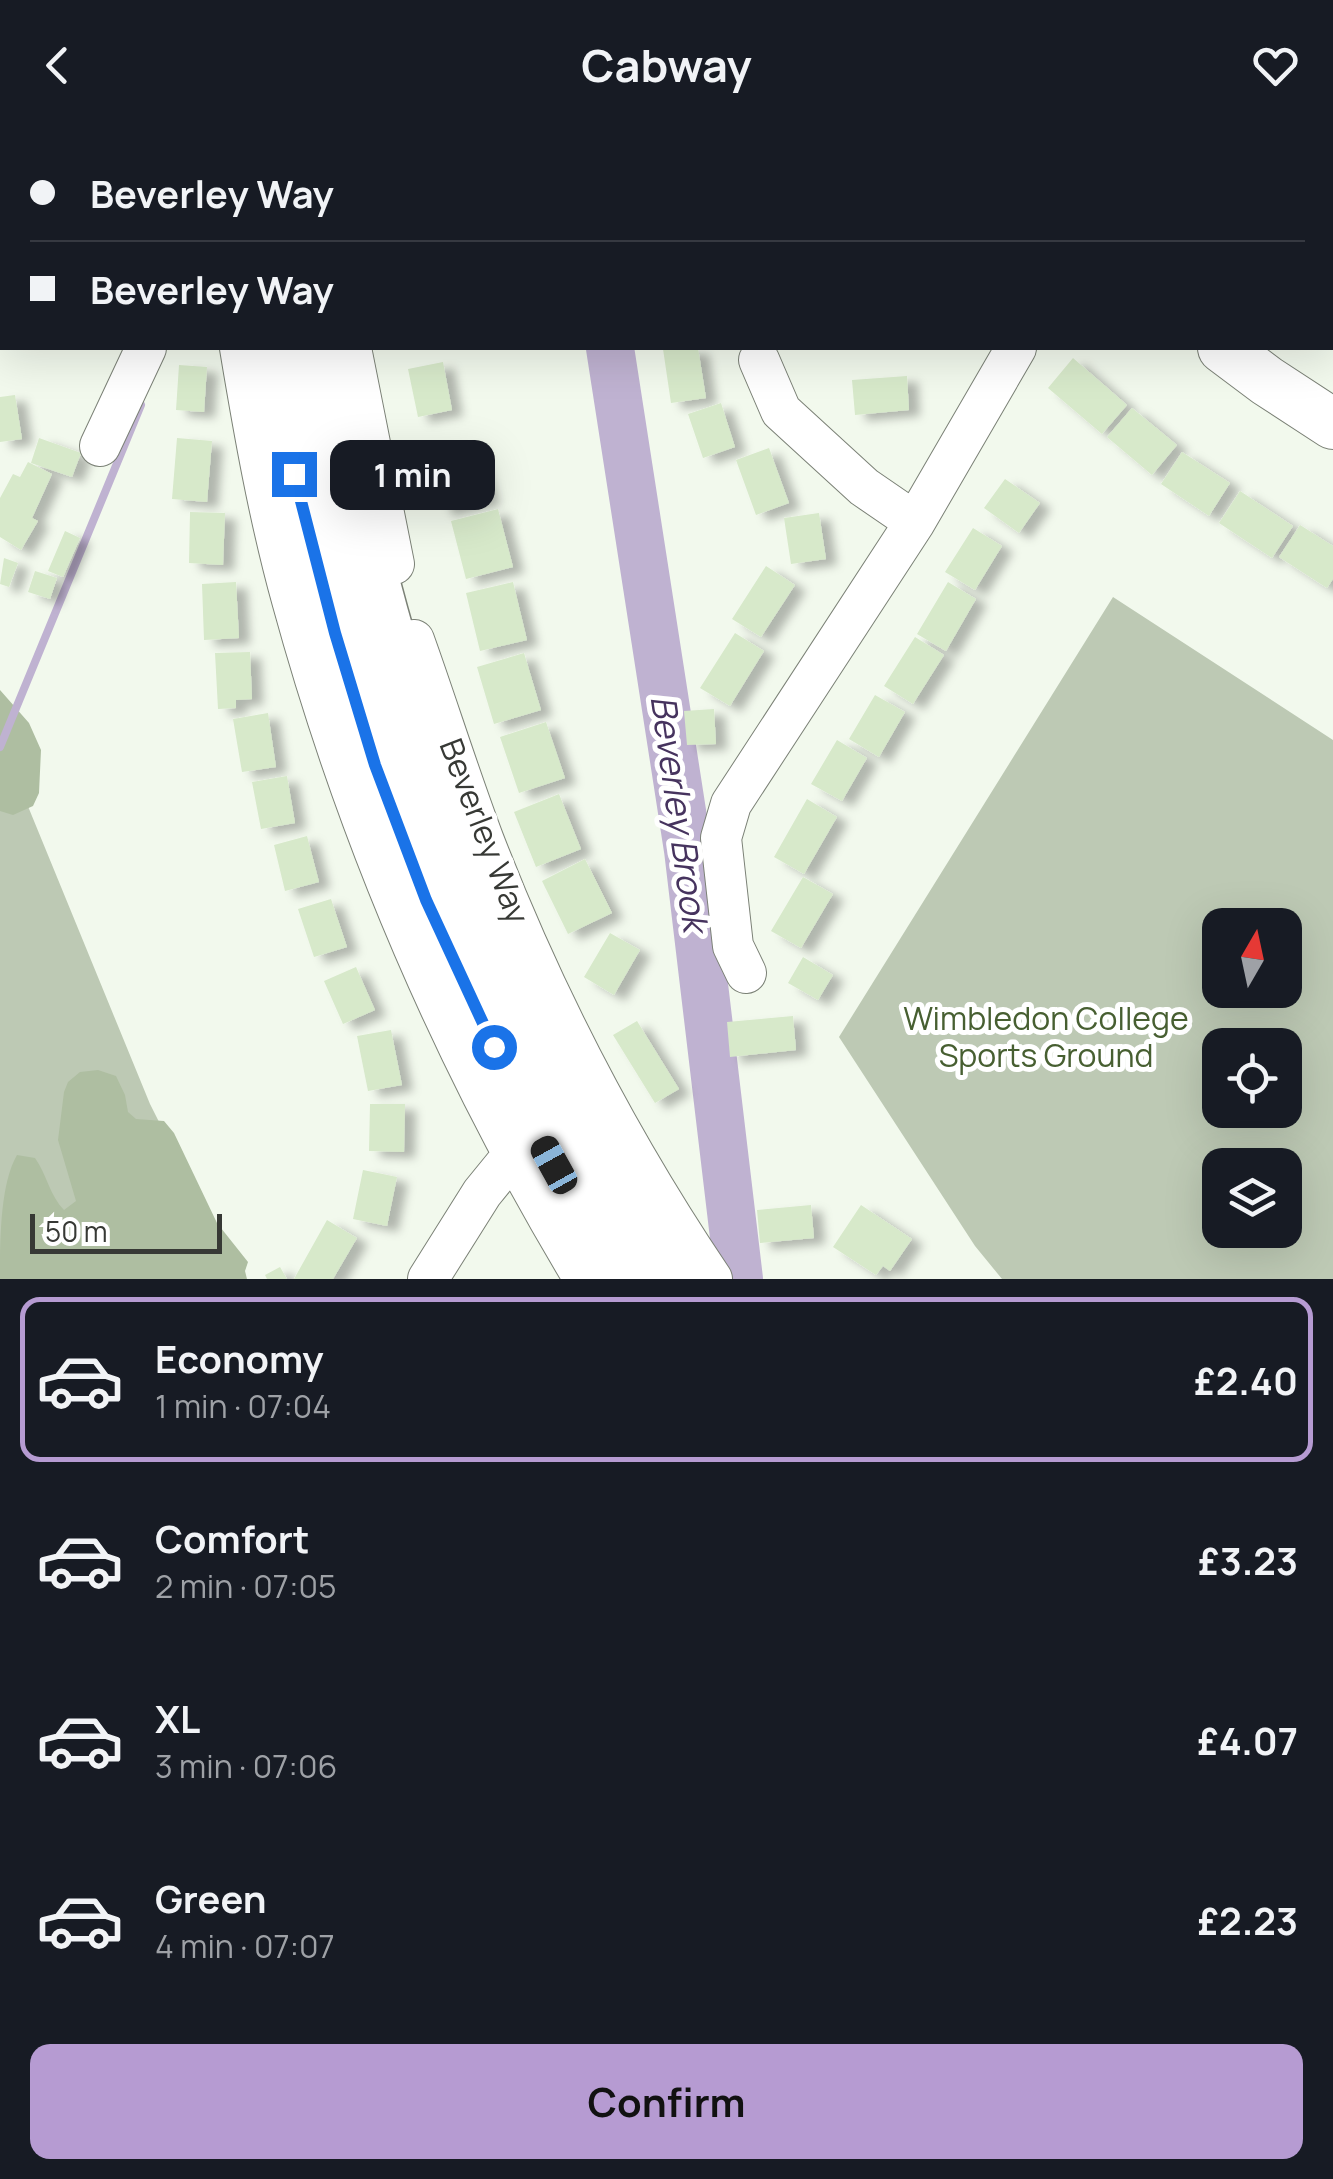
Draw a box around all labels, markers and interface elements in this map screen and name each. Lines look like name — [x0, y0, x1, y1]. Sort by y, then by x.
text: Cabway — [581, 34, 752, 96]
icon: back — [30, 38, 85, 93]
icon: heart — [1248, 38, 1303, 93]
text: Beverley Way — [90, 167, 334, 219]
text: Beverley Way — [90, 263, 334, 315]
callout: 1 min — [329, 439, 494, 509]
route end — [272, 452, 317, 497]
text: 1 min — [373, 453, 452, 497]
water label: Beverley Brook — [640, 692, 721, 939]
street label: Beverley Way — [430, 732, 540, 930]
north arrow — [1202, 908, 1302, 1008]
map controls — [1202, 908, 1302, 1248]
park label: Wimbledon College Sports Ground — [903, 996, 1189, 1077]
route start — [472, 1025, 517, 1070]
button: locate — [1202, 1028, 1302, 1128]
car — [526, 1131, 582, 1199]
button: layers — [1202, 1148, 1302, 1248]
scale bar — [30, 1209, 222, 1254]
text: 50 m — [45, 1212, 108, 1250]
text: Economy — [155, 1332, 324, 1384]
icon: car — [35, 1335, 125, 1425]
text: £2.40 — [1194, 1354, 1298, 1406]
text: 1 min · 07:04 — [155, 1384, 331, 1428]
text: Comfort — [155, 1512, 309, 1564]
icon: car — [35, 1515, 125, 1605]
text: £3.23 — [1198, 1534, 1298, 1586]
text: 2 min · 07:05 — [155, 1564, 336, 1608]
text: XL — [155, 1692, 200, 1744]
icon: car — [35, 1695, 125, 1785]
text: £4.07 — [1197, 1714, 1298, 1766]
text: 3 min · 07:06 — [155, 1744, 337, 1788]
text: Green — [155, 1872, 267, 1924]
icon: car — [35, 1875, 125, 1965]
text: £2.23 — [1197, 1894, 1298, 1946]
text: 4 min · 07:07 — [155, 1924, 335, 1968]
button: Confirm — [30, 2044, 1303, 2159]

